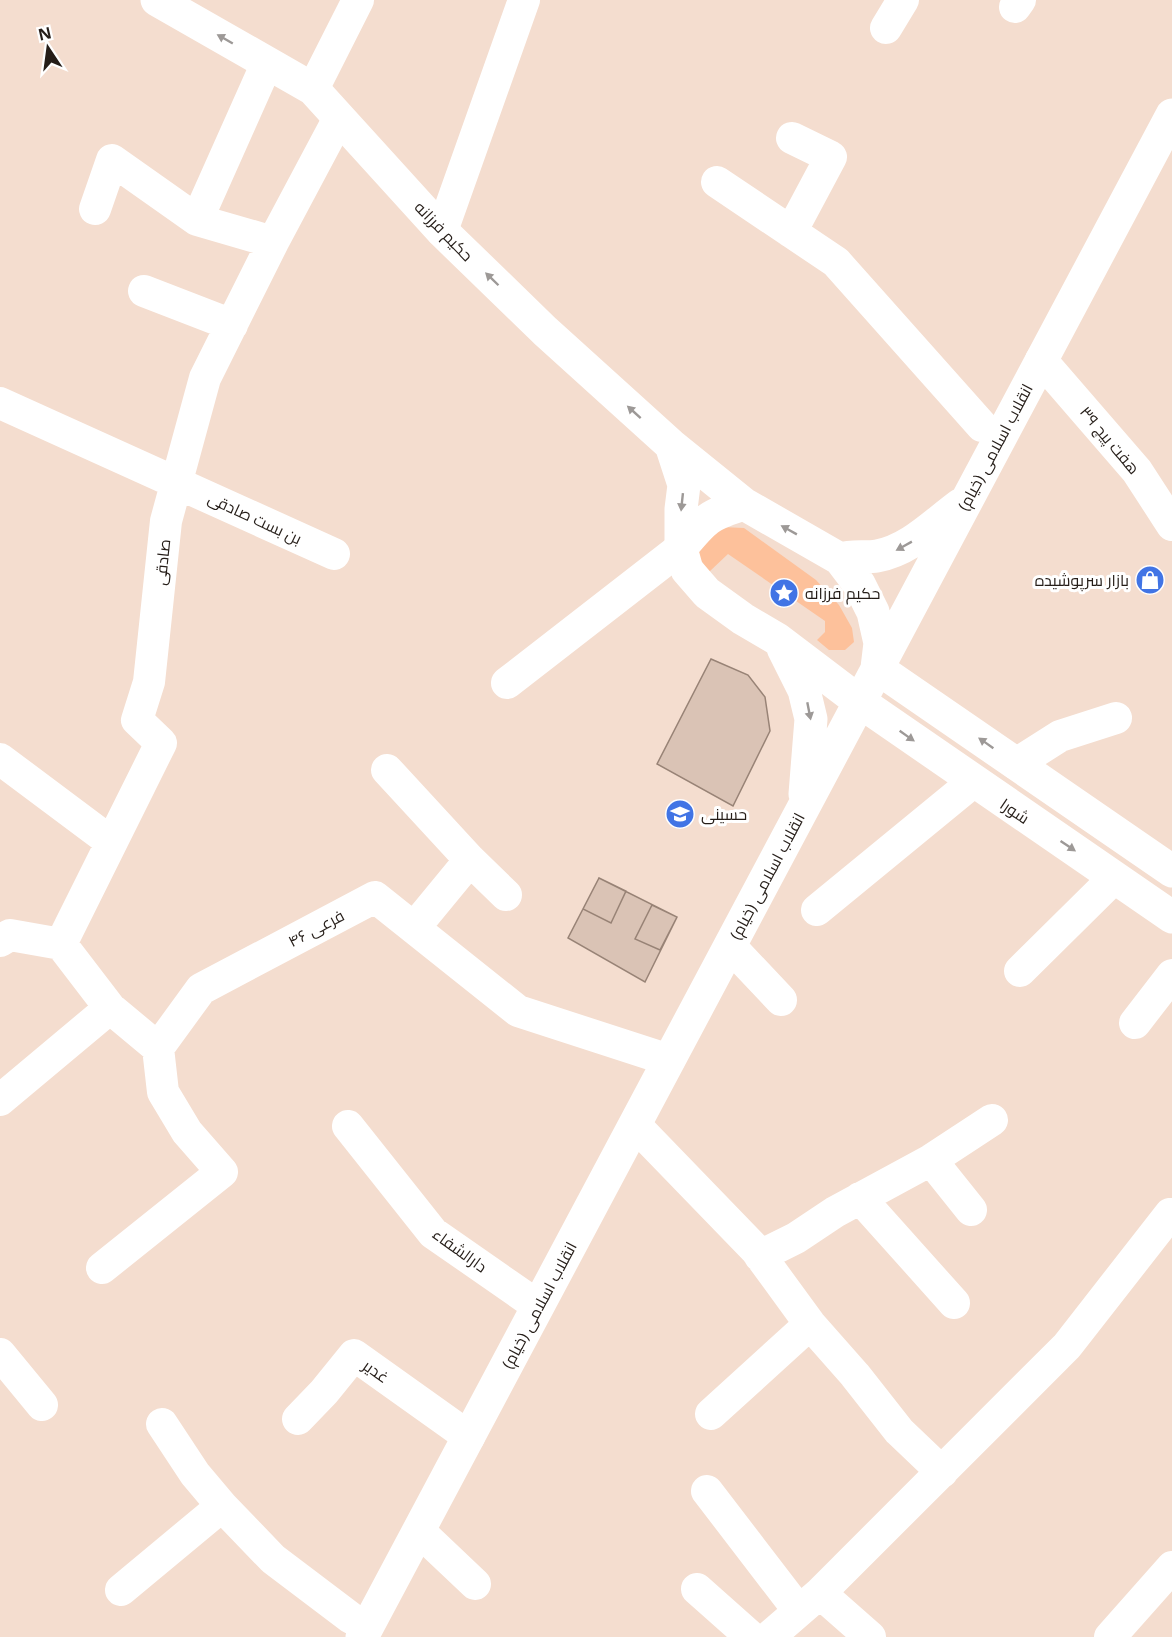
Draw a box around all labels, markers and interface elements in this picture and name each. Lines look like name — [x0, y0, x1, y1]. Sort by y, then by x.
north arrow — [18, 18, 78, 78]
text: N — [36, 21, 53, 46]
one-way arrow — [216, 34, 233, 44]
street label: حکیم فرزانه — [409, 196, 478, 266]
one-way arrow — [485, 272, 500, 286]
street label: انقلاب اسلامی (خیام) — [952, 380, 1039, 515]
street label: هفت پیچ ۳۹ — [1074, 401, 1145, 479]
one-way arrow — [627, 405, 642, 419]
street label: بن بست صادقی — [205, 487, 305, 549]
one-way arrow — [677, 492, 687, 511]
one-way arrow — [780, 525, 797, 535]
street label: صادقی — [149, 538, 175, 586]
one-way arrow — [895, 541, 912, 551]
shop icon: بازار سرپوشیده — [1134, 564, 1166, 596]
place label: بازار سرپوشیده — [1035, 569, 1129, 592]
place icon: حکیم فرزانه — [768, 577, 800, 609]
place label: حکیم فرزانه — [805, 582, 880, 605]
one-way arrow — [805, 702, 814, 721]
one-way arrow — [899, 730, 915, 742]
one-way arrow — [978, 737, 994, 749]
street label: شورا — [996, 793, 1034, 829]
school or university icon: حسینی — [664, 798, 696, 830]
place label: حسینی — [701, 803, 747, 825]
street label: انقلاب اسلامی (خیام) — [724, 809, 811, 944]
one-way arrow — [1060, 841, 1076, 852]
street label: فرعی ۴۶ — [284, 904, 348, 952]
street label: دارالشفاء — [428, 1223, 492, 1277]
street label: انقلاب اسلامی (خیام) — [496, 1238, 583, 1373]
street label: غدیر — [358, 1354, 393, 1388]

